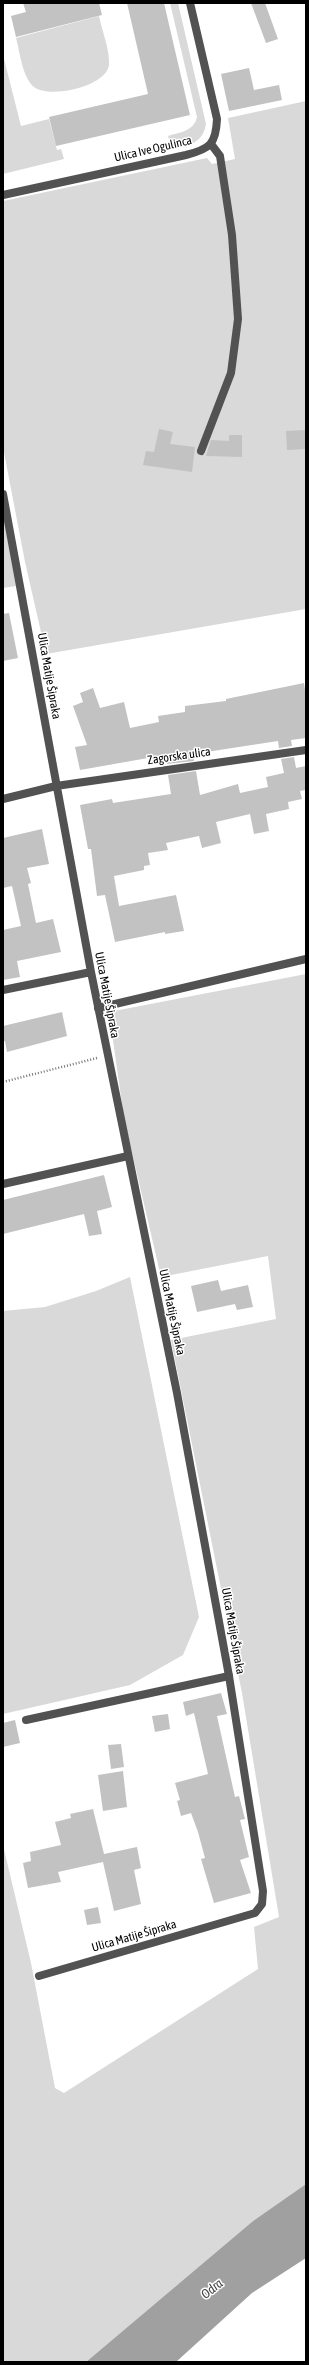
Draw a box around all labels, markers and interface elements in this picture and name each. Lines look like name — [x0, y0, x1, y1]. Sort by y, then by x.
street label: Ulica Ive Ogulinca — [113, 133, 193, 165]
street label: Ulica Matije Šipraka — [34, 632, 64, 720]
street label: Zagorska ulica — [147, 744, 211, 768]
street label: Ulica Matije Šipraka — [92, 951, 122, 1039]
street label: Ulica Matije Šipraka — [156, 1268, 188, 1356]
street label: Ulica Matije Šipraka — [218, 1587, 248, 1675]
street label: Ulica Matije Šipraka — [90, 1917, 178, 1955]
water label: Odra — [198, 2276, 226, 2302]

